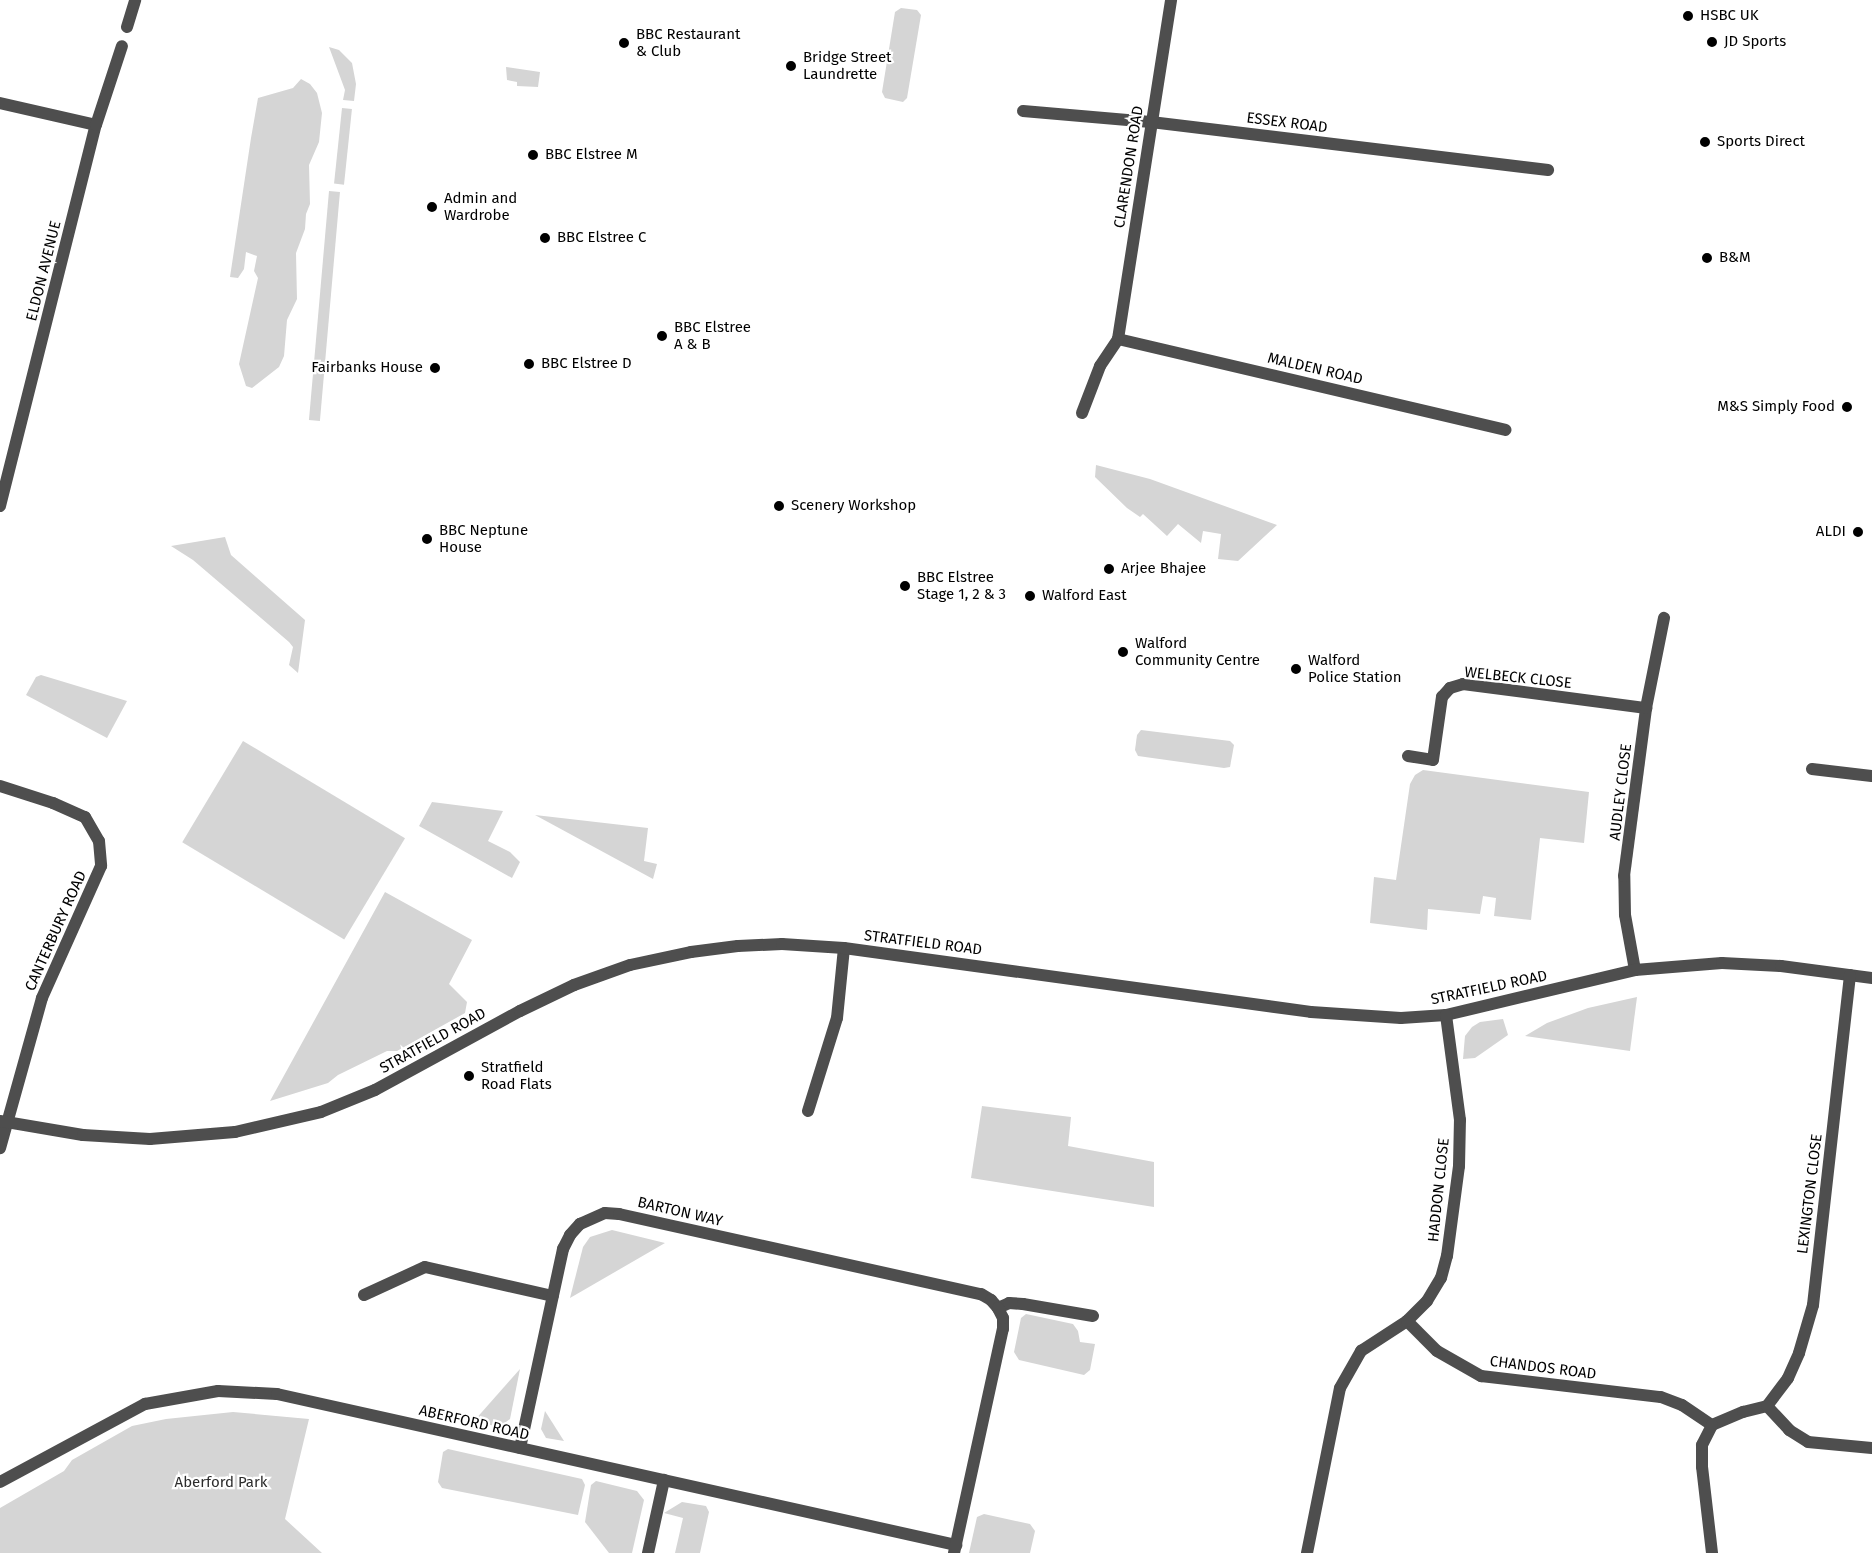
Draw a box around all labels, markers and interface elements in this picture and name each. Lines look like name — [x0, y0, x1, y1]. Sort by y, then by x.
place label: HSBC UK — [1700, 7, 1759, 25]
marker: HSBC UK — [1681, 9, 1695, 23]
place label: BBC Restaurant & Club — [636, 25, 740, 60]
place label: JD Sports — [1724, 33, 1786, 51]
marker: JD Sports — [1705, 35, 1719, 49]
marker: BBC Restaurant & Club — [617, 36, 631, 50]
place label: Bridge Street Laundrette — [803, 48, 892, 83]
marker: Bridge Street Laundrette — [784, 59, 798, 73]
street label: CLARENDON ROAD — [1110, 105, 1148, 229]
street label: ESSEX ROAD — [1245, 109, 1329, 137]
place label: Sports Direct — [1717, 133, 1805, 151]
marker: Sports Direct — [1698, 135, 1712, 149]
place label: BBC Elstree M — [545, 146, 638, 164]
marker: BBC Elstree M — [526, 148, 540, 162]
place label: Admin and Wardrobe — [444, 189, 517, 224]
marker: Admin and Wardrobe — [425, 200, 439, 214]
street label: ELDON AVENUE — [23, 219, 65, 323]
place label: BBC Elstree C — [557, 229, 646, 247]
marker: BBC Elstree C — [538, 231, 552, 245]
place label: B&M — [1719, 249, 1751, 267]
marker: B&M — [1700, 251, 1714, 265]
place label: BBC Elstree A & B — [674, 318, 751, 353]
marker: BBC Elstree A & B — [655, 329, 669, 343]
street label: MALDEN ROAD — [1266, 349, 1364, 389]
place label: BBC Elstree D — [541, 355, 632, 373]
marker: BBC Elstree D — [522, 357, 536, 371]
place label: Fairbanks House — [311, 359, 423, 377]
marker: Fairbanks House — [428, 361, 442, 375]
place label: M&S Simply Food — [1717, 398, 1835, 416]
marker: M&S Simply Food — [1840, 400, 1854, 414]
place label: Scenery Workshop — [791, 497, 916, 515]
marker: Scenery Workshop — [772, 499, 786, 513]
place label: BBC Neptune House — [439, 521, 528, 556]
place label: ALDI — [1816, 523, 1846, 541]
marker: ALDI — [1851, 525, 1865, 539]
marker: BBC Neptune House — [420, 532, 434, 546]
place label: Arjee Bhajee — [1121, 560, 1206, 578]
marker: Arjee Bhajee — [1102, 562, 1116, 576]
place label: BBC Elstree Stage 1, 2 & 3 — [917, 568, 1006, 603]
marker: BBC Elstree Stage 1, 2 & 3 — [898, 579, 912, 593]
place label: Walford East — [1042, 587, 1127, 605]
marker: Walford East — [1023, 589, 1037, 603]
place label: Walford Community Centre — [1135, 634, 1260, 669]
marker: Walford Community Centre — [1116, 645, 1130, 659]
place label: Walford Police Station — [1308, 651, 1402, 686]
marker: Walford Police Station — [1289, 662, 1303, 676]
street label: WELBECK CLOSE — [1463, 663, 1573, 693]
street label: AUDLEY CLOSE — [1606, 743, 1636, 841]
street label: CANTERBURY ROAD — [21, 868, 91, 994]
street label: STRATFIELD ROAD — [863, 927, 983, 959]
street label: STRATFIELD ROAD — [1429, 967, 1549, 1009]
street label: STRATFIELD ROAD — [377, 1004, 489, 1078]
place label: Stratfield Road Flats — [481, 1058, 552, 1093]
marker: Stratfield Road Flats — [462, 1069, 476, 1083]
street label: LEXINGTON CLOSE — [1794, 1133, 1826, 1255]
street label: HADDON CLOSE — [1425, 1137, 1453, 1243]
street label: BARTON WAY — [636, 1193, 724, 1231]
street label: CHANDOS ROAD — [1489, 1353, 1597, 1383]
street label: ABERFORD ROAD — [417, 1402, 531, 1444]
park label: Aberford Park — [175, 1474, 267, 1492]

